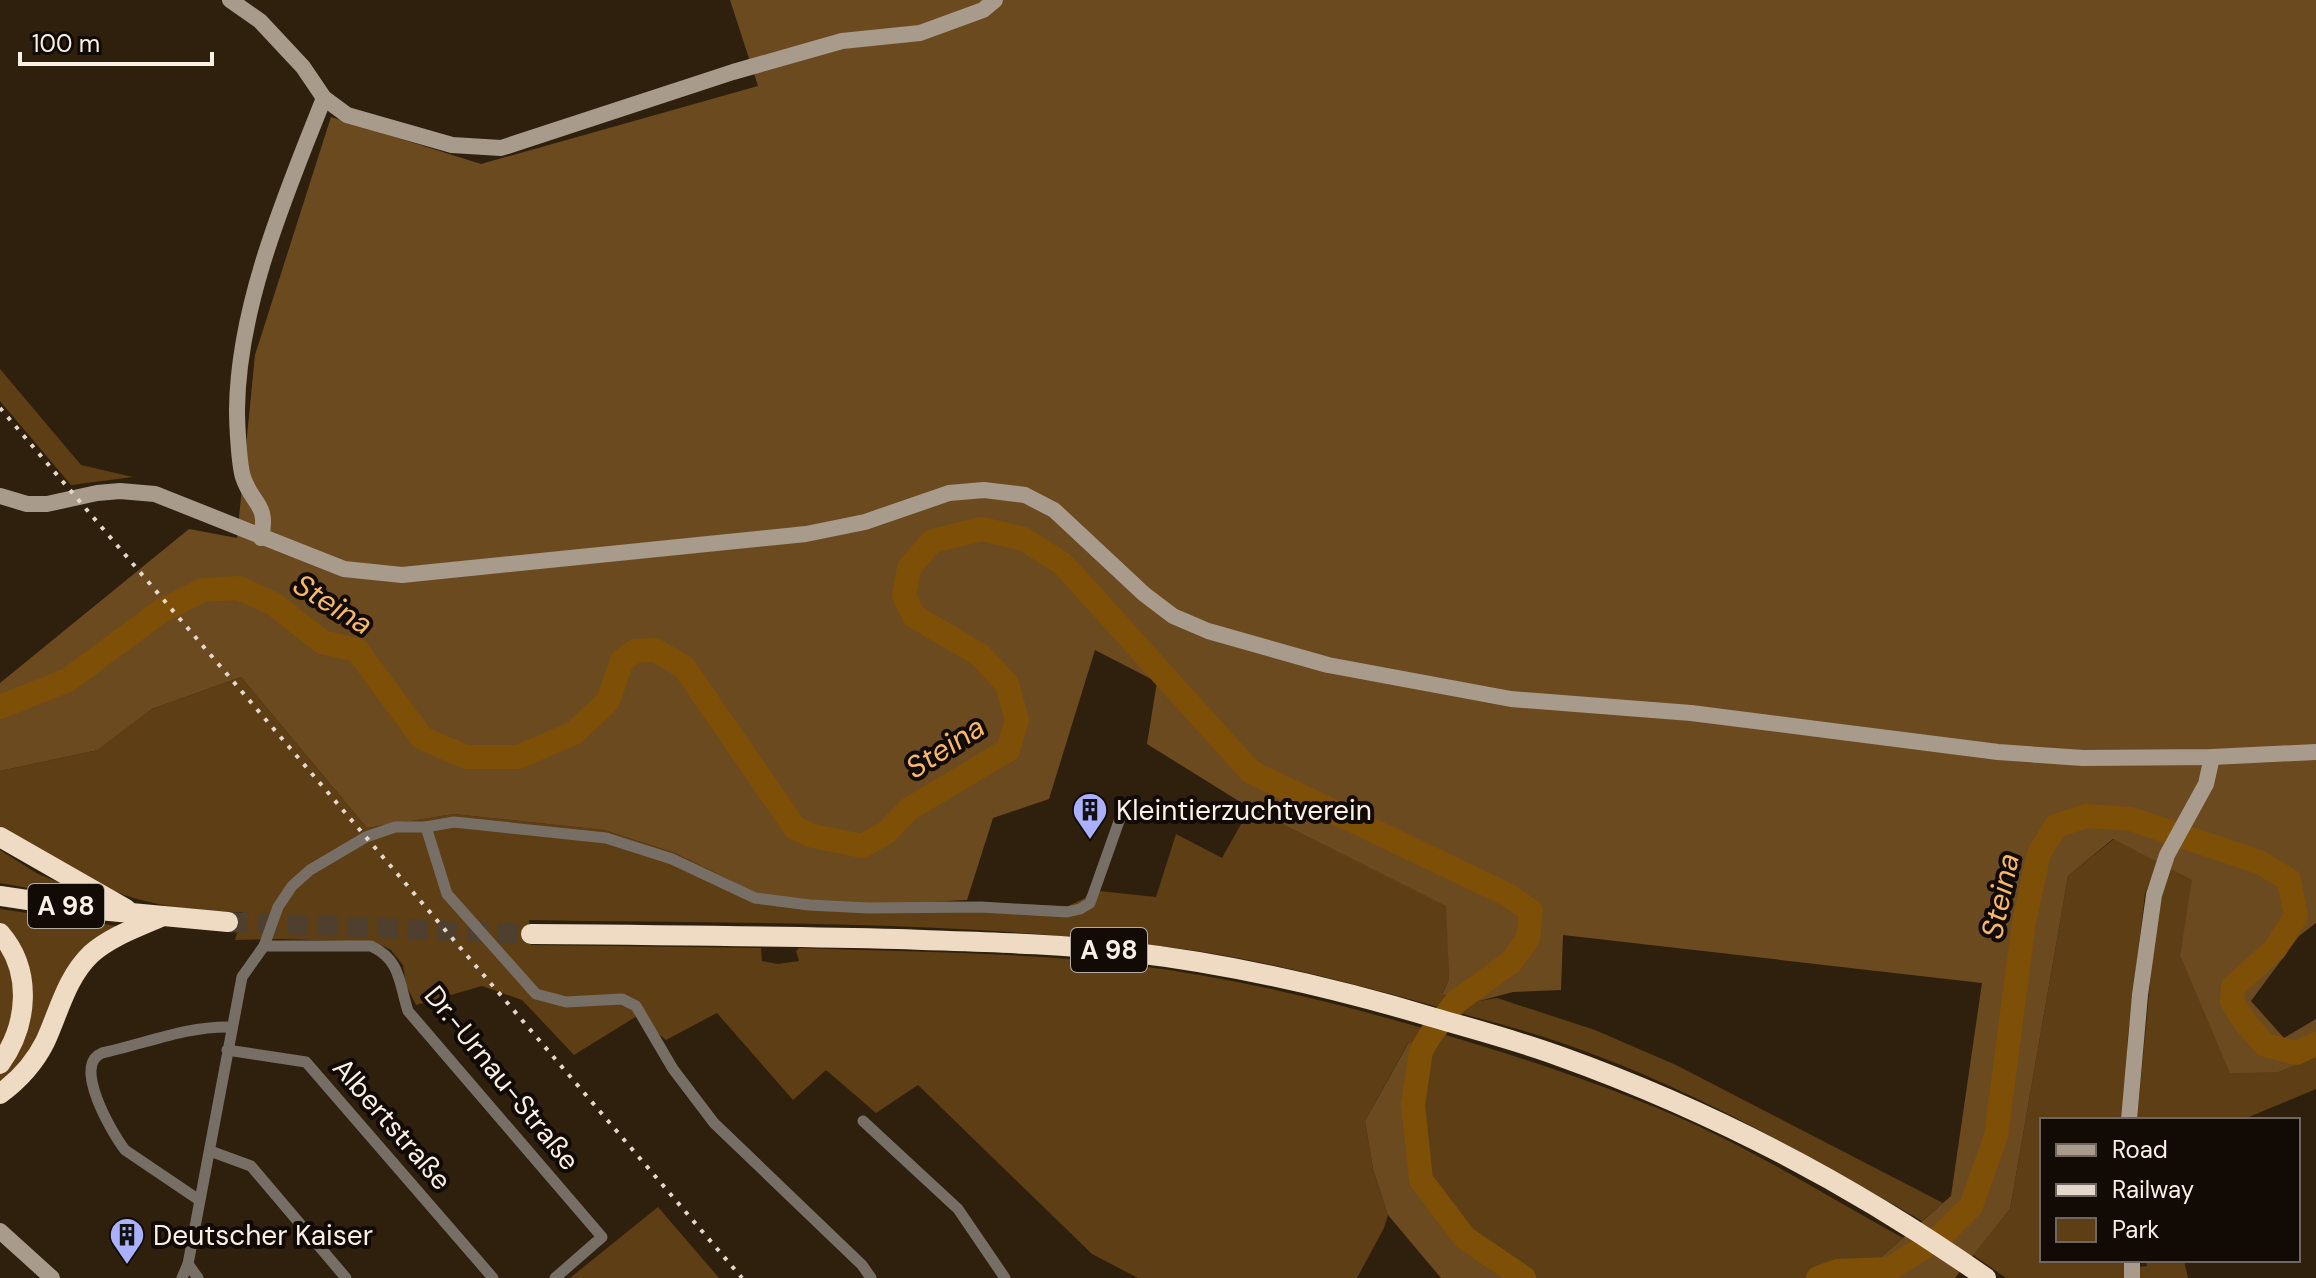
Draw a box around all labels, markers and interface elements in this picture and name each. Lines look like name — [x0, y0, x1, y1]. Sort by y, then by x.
scale bar — [20, 16, 212, 66]
text: 100 m — [32, 28, 100, 59]
water label: Steina — [286, 564, 380, 644]
water label: Steina — [898, 707, 992, 787]
building icon: Kleintierzuchtverein — [1071, 791, 1109, 841]
place label: Kleintierzuchtverein — [1116, 792, 1372, 829]
water label: Steina — [1972, 850, 2028, 942]
road number: A 98 — [28, 884, 104, 928]
road number: A 98 — [1071, 928, 1147, 972]
street label: Dr.-Urnau-Straße — [416, 978, 588, 1178]
street label: Albertstraße — [324, 1050, 460, 1198]
legend — [2040, 1118, 2300, 1262]
text: Road — [2112, 1134, 2168, 1165]
text: Railway — [2112, 1174, 2194, 1205]
text: Park — [2112, 1214, 2159, 1245]
building icon: Deutscher Kaiser — [108, 1216, 146, 1266]
place label: Deutscher Kaiser — [153, 1217, 373, 1254]

